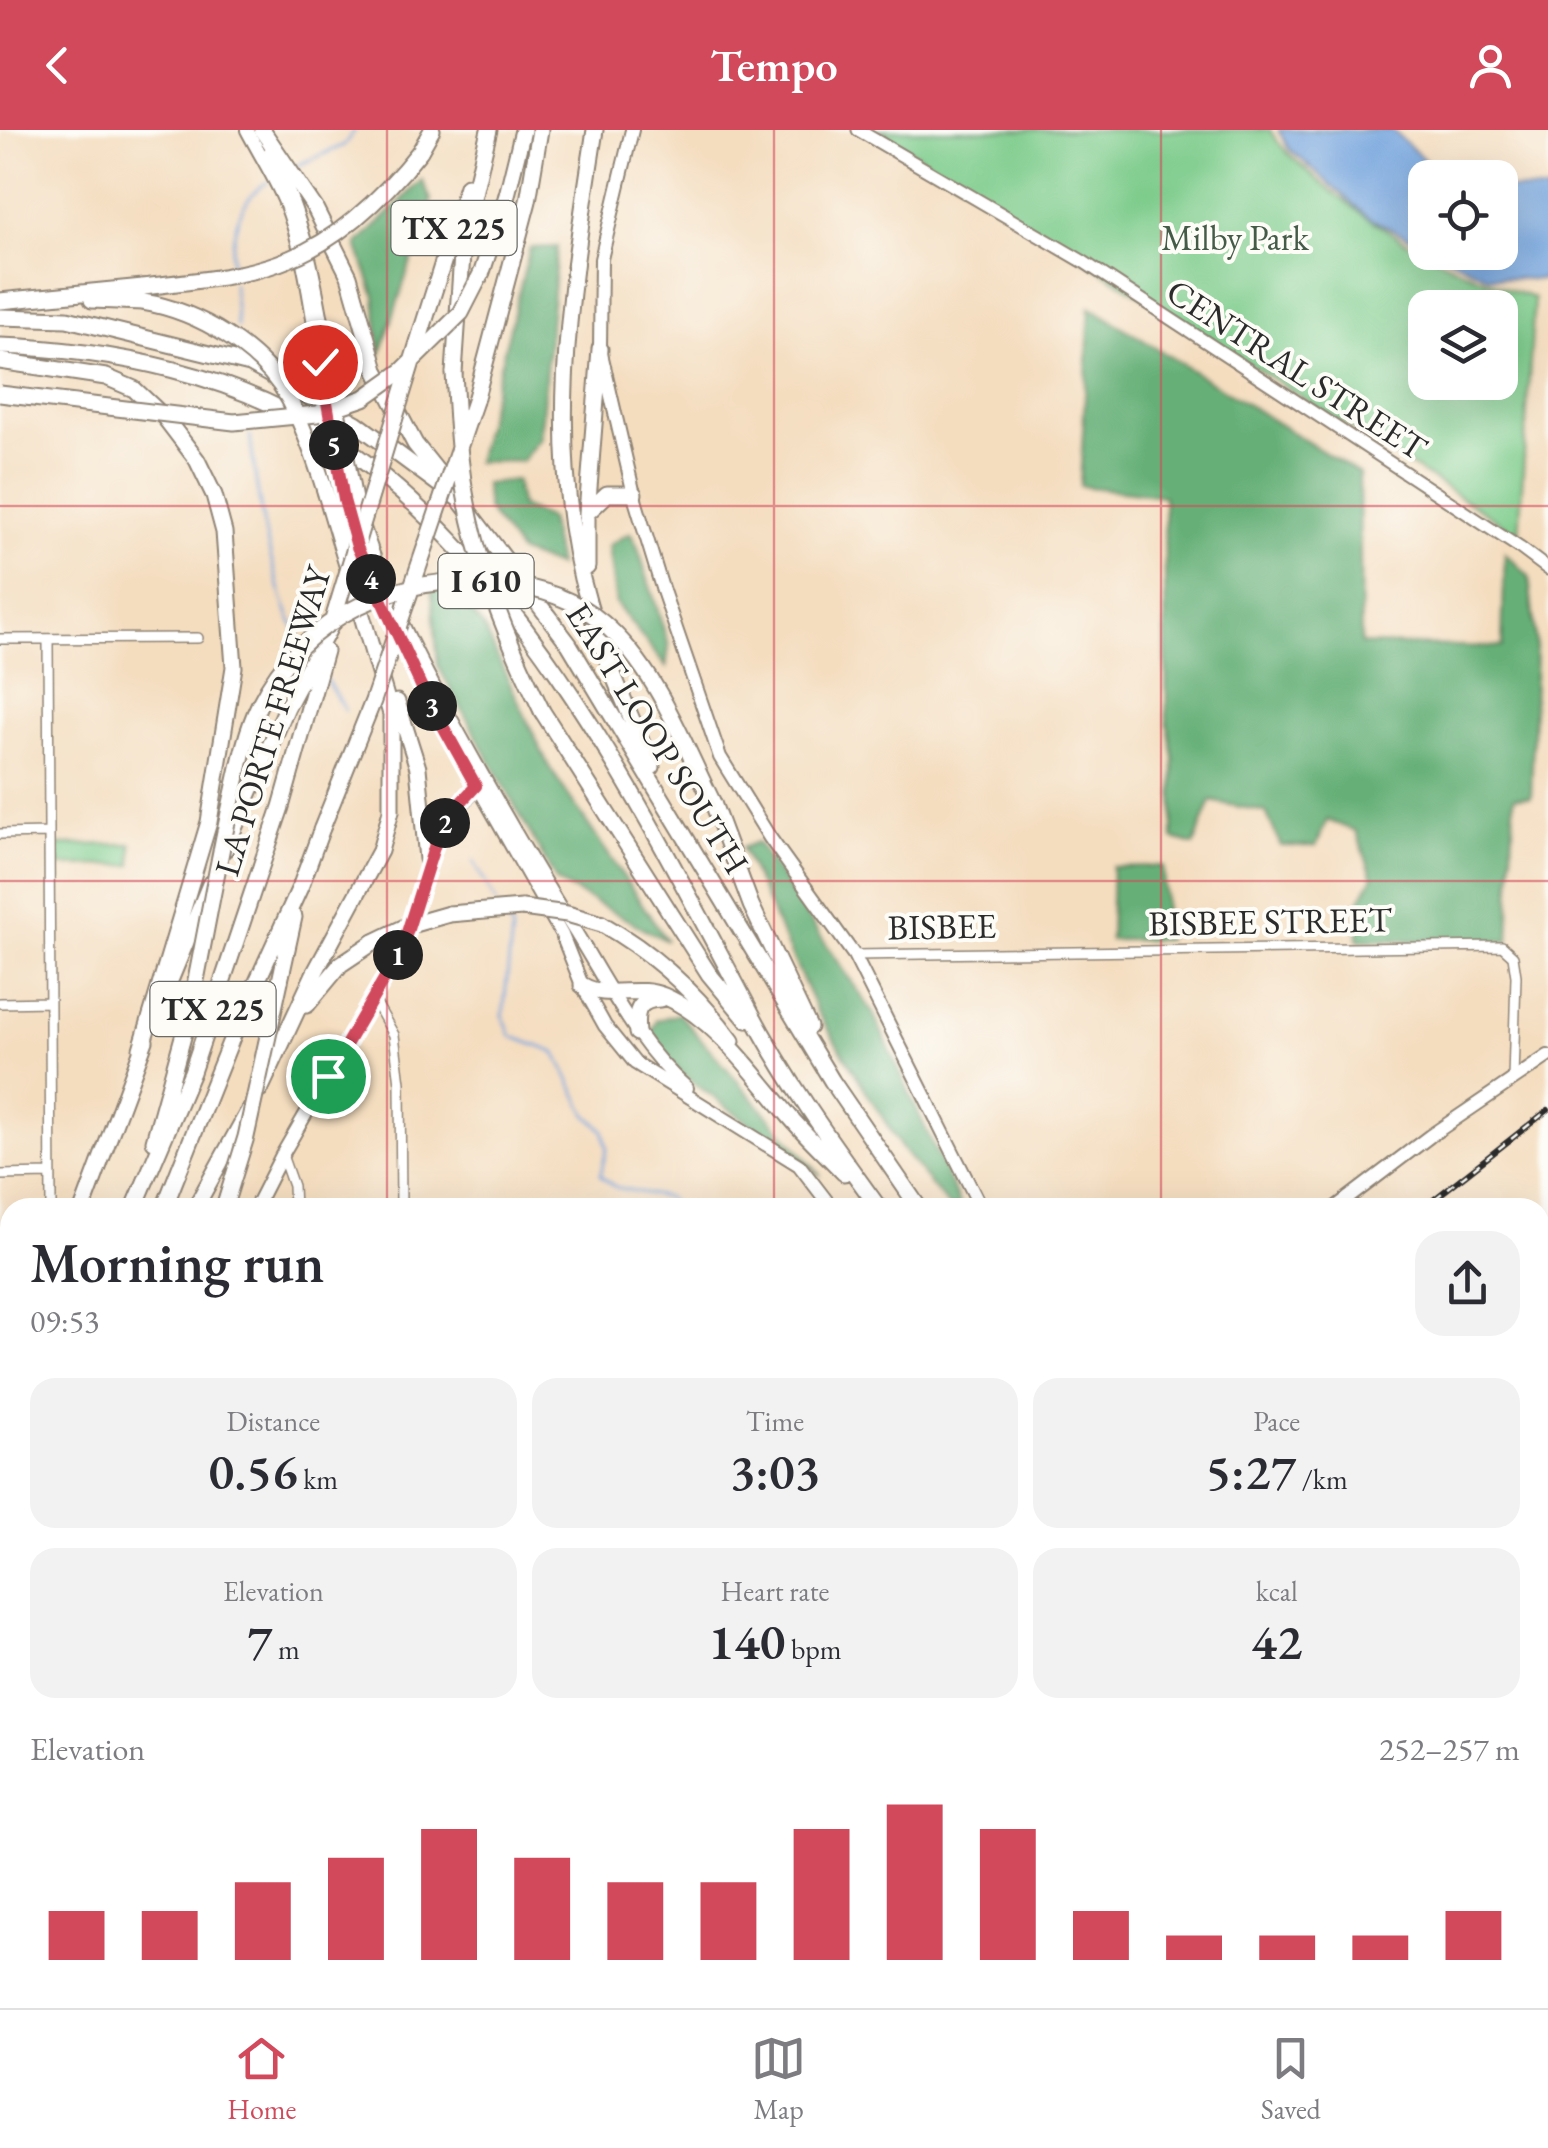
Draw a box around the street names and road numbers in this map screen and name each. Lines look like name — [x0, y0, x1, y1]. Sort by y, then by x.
road number: TX 225 — [392, 201, 516, 255]
street label: CENTRAL STREET — [1158, 268, 1436, 470]
road number: I 610 — [438, 554, 534, 608]
street label: LA PORTE FREEWAY — [204, 559, 341, 881]
street label: EAST LOOP SOUTH — [556, 594, 760, 882]
street label: BISBEE STREET — [1148, 896, 1393, 946]
street label: BISBEE — [887, 903, 997, 949]
road number: TX 225 — [150, 982, 276, 1036]

